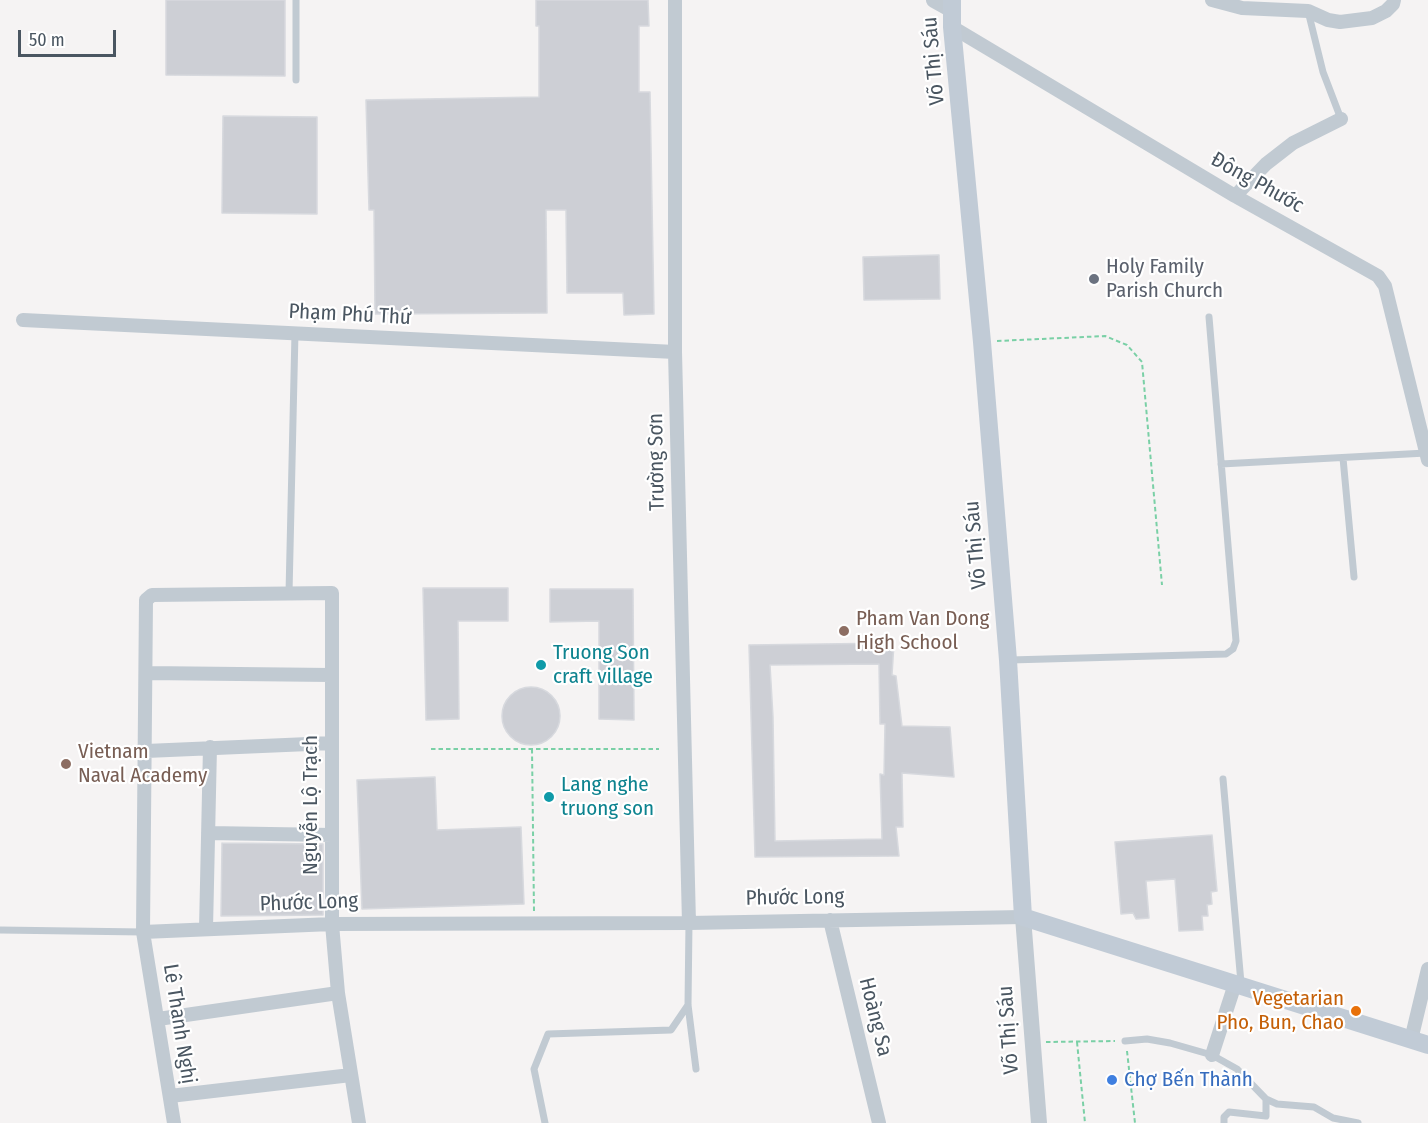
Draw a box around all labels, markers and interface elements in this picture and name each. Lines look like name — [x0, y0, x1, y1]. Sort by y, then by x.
street label: Võ Thị Sáu — [918, 16, 950, 106]
scale bar — [21, 18, 118, 56]
text: 50 m — [29, 29, 65, 51]
street label: Đông Phước — [1206, 147, 1308, 219]
place label: Holy Family Parish Church — [1106, 254, 1223, 304]
marker: Holy Family Parish Church — [1087, 272, 1101, 286]
street label: Phạm Phú Thứ — [288, 299, 412, 331]
street label: Trường Sơn — [644, 413, 670, 511]
street label: Võ Thị Sáu — [960, 500, 992, 590]
place label: Pham Van Dong High School — [856, 606, 989, 656]
marker: Pham Van Dong High School — [837, 624, 851, 638]
place label: Truong Son craft village — [553, 640, 653, 690]
marker: Truong Son craft village — [534, 658, 548, 672]
street label: Nguyễn Lộ Trạch — [298, 735, 324, 875]
place label: Vietnam Naval Academy — [78, 739, 207, 789]
marker: Vietnam Naval Academy — [59, 757, 73, 771]
place label: Lang nghe truong son — [561, 772, 654, 822]
marker: Lang nghe truong son — [542, 790, 556, 804]
street label: Phước Long — [746, 885, 844, 911]
street label: Phước Long — [259, 889, 359, 917]
street label: Lê Thanh Nghị — [157, 962, 201, 1086]
street label: Hoàng Sa — [853, 975, 897, 1059]
street label: Võ Thị Sáu — [993, 985, 1025, 1075]
place label: Vegetarian Pho, Bun, Chao — [1216, 986, 1344, 1036]
marker: Vegetarian Pho, Bun, Chao — [1349, 1004, 1363, 1018]
place label: Chợ Bến Thành — [1124, 1067, 1253, 1093]
marker: Chợ Bến Thành — [1105, 1073, 1119, 1087]

